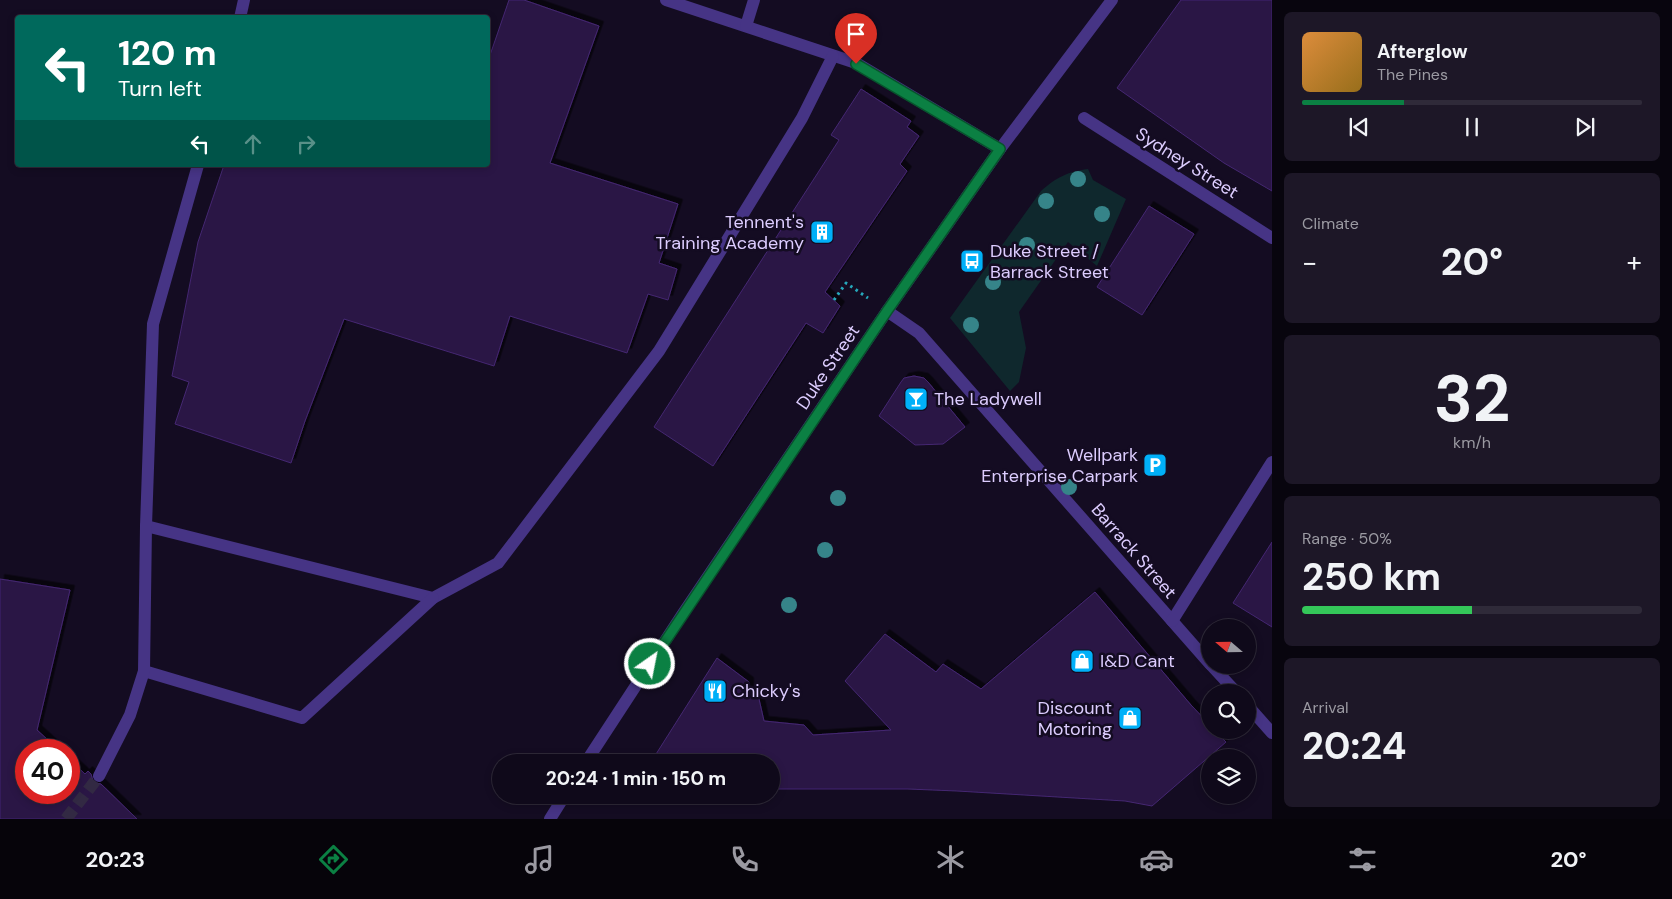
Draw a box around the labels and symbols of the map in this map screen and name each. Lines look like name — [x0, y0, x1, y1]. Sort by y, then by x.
pin — [835, 13, 877, 64]
street label: Sydney Street — [1131, 122, 1243, 204]
place label: Tennent's Training Academy — [656, 210, 804, 255]
building icon: Tennent's Training Academy — [809, 219, 835, 245]
place label: Duke Street / Barrack Street — [990, 239, 1109, 284]
bus stop icon: Duke Street / Barrack Street — [959, 248, 985, 274]
street label: Duke Street — [791, 320, 865, 414]
bar icon: The Ladywell — [903, 386, 929, 412]
place label: The Ladywell — [934, 387, 1042, 411]
place label: Wellpark Enterprise Carpark — [981, 443, 1138, 488]
parking icon: Wellpark Enterprise Carpark — [1142, 452, 1168, 478]
street label: Barrack Street — [1086, 498, 1182, 604]
north arrow — [1201, 619, 1256, 674]
position arrow — [623, 637, 675, 689]
shop icon: I&D Cant — [1069, 648, 1095, 674]
place label: I&D Cant — [1100, 649, 1175, 673]
restaurant icon: Chicky's — [702, 678, 728, 704]
place label: Chicky's — [732, 679, 801, 703]
place label: Discount Motoring — [1038, 696, 1112, 741]
shop icon: Discount Motoring — [1117, 705, 1143, 731]
speed limit sign: 40 — [15, 739, 80, 804]

